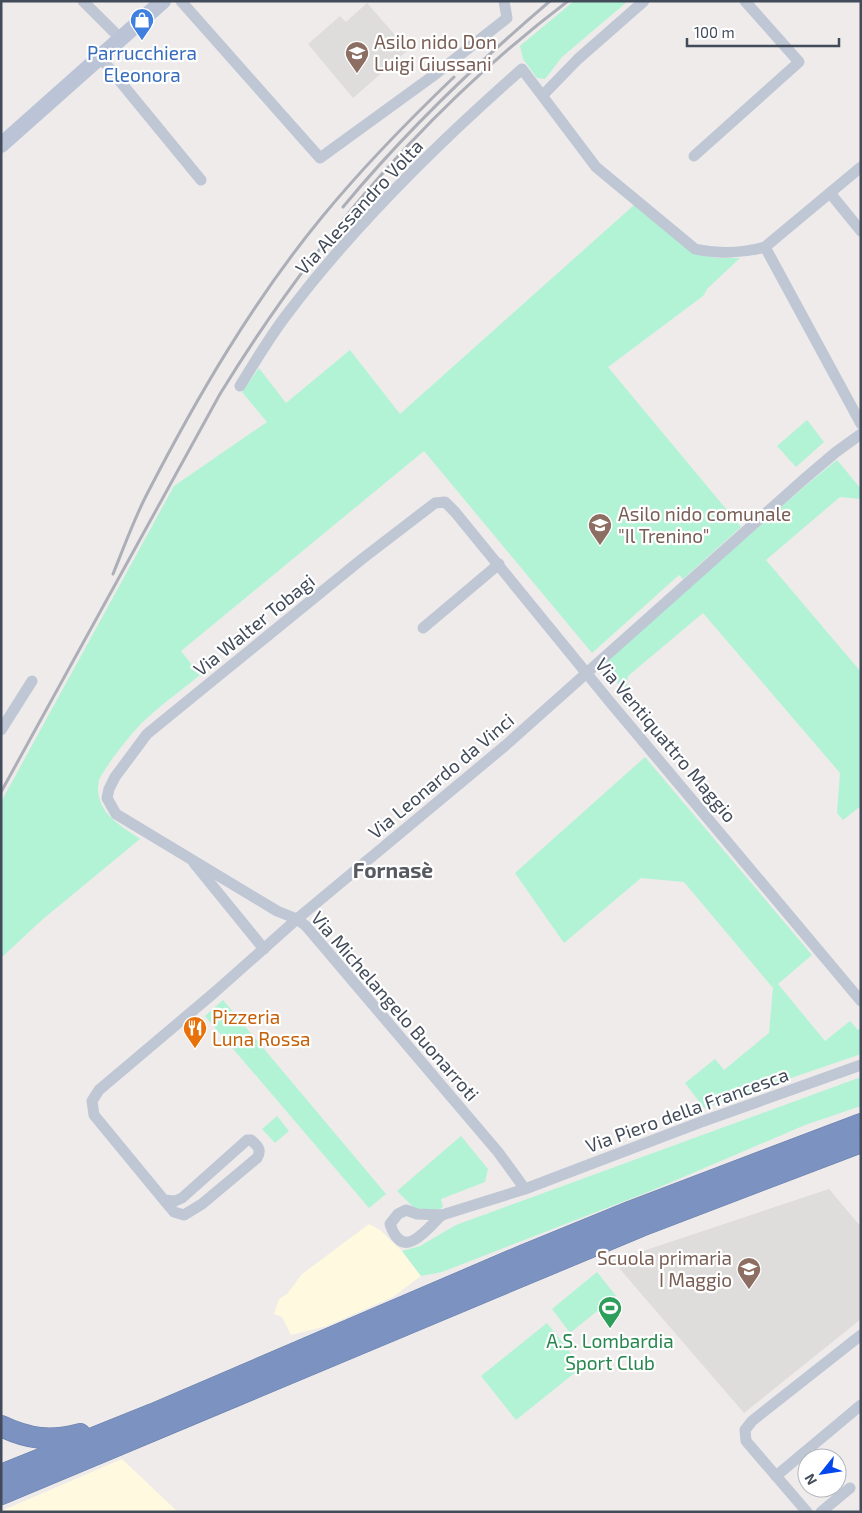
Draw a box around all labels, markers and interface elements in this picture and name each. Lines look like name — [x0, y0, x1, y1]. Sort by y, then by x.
shop icon: Parrucchiera Eleonora — [129, 7, 155, 41]
scale bar — [687, 15, 840, 47]
text: 100 m — [694, 23, 735, 41]
place label: Asilo nido Don Luigi Giussani — [374, 30, 497, 75]
school or university icon: Asilo nido Don Luigi Giussani — [344, 40, 370, 74]
place label: Parrucchiera Eleonora — [87, 41, 197, 86]
street label: Via Alessandro Volta — [290, 134, 427, 279]
place label: Asilo nido comunale "Il Trenino" — [618, 502, 791, 547]
school or university icon: Asilo nido comunale "Il Trenino" — [587, 512, 613, 546]
street label: Via Walter Tobagi — [188, 569, 319, 680]
street label: Via Ventiquattro Maggio — [591, 653, 742, 826]
street label: Via Leonardo da Vinci — [363, 708, 518, 843]
district label: Fornasè — [353, 857, 433, 882]
street label: Via Michelangelo Buonarroti — [307, 906, 484, 1105]
place label: Pizzeria Luna Rossa — [212, 1005, 310, 1050]
restaurant icon: Pizzeria Luna Rossa — [182, 1015, 208, 1049]
street label: Via Piero della Francesca — [582, 1062, 791, 1157]
place label: Scuola primaria I Maggio — [597, 1246, 732, 1291]
school or university icon: Scuola primaria I Maggio — [736, 1256, 762, 1290]
sports icon: A.S. Lombardia Sport Club — [597, 1295, 623, 1329]
place label: A.S. Lombardia Sport Club — [546, 1329, 674, 1374]
north arrow — [797, 1448, 847, 1498]
text: N — [800, 1471, 820, 1488]

